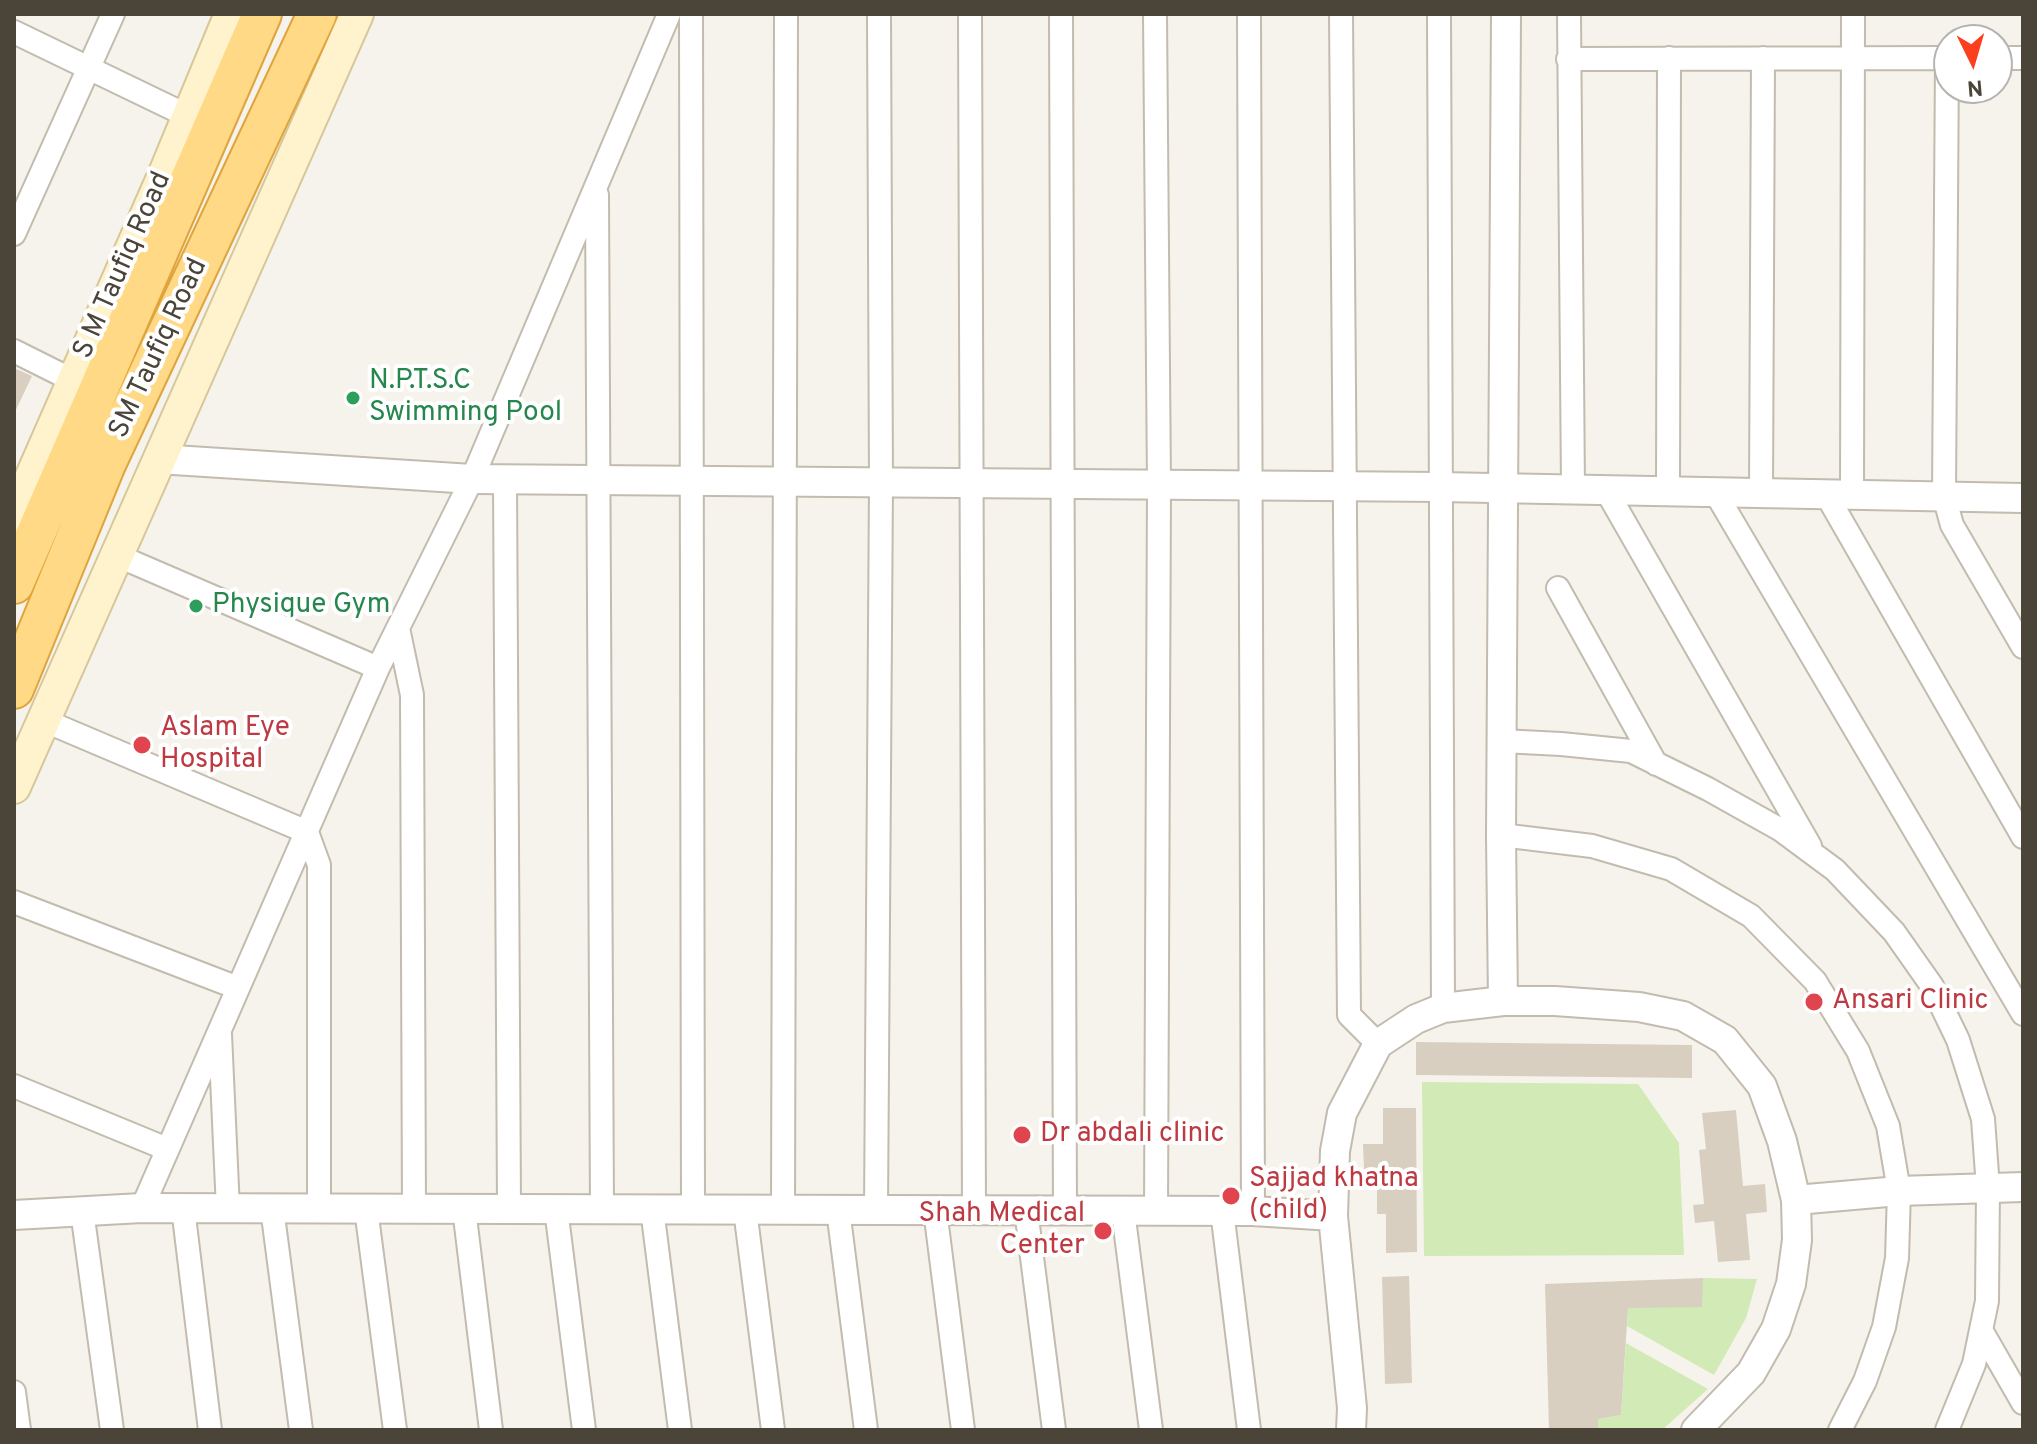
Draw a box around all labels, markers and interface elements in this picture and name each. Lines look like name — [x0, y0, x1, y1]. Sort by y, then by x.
north arrow — [1933, 24, 2013, 104]
text: N — [1966, 72, 1984, 101]
street label: S M Taufiq Road — [68, 167, 180, 365]
street label: SM Taufiq Road — [104, 254, 216, 444]
place label: N.P.T.S.C Swimming Pool — [369, 365, 562, 431]
marker: N.P.T.S.C Swimming Pool — [344, 389, 362, 407]
place label: Physique Gym — [212, 589, 390, 623]
marker: Physique Gym — [187, 597, 205, 615]
place label: Aslam Eye Hospital — [160, 712, 290, 778]
marker: Aslam Eye Hospital — [131, 734, 153, 756]
place label: Ansari Clinic — [1832, 985, 1989, 1019]
marker: Ansari Clinic — [1803, 991, 1825, 1013]
place label: Dr abdali clinic — [1040, 1118, 1224, 1152]
marker: Dr abdali clinic — [1011, 1124, 1033, 1146]
place label: Sajjad khatna (child) — [1249, 1163, 1419, 1229]
marker: Sajjad khatna (child) — [1220, 1185, 1242, 1207]
place label: Shah Medical Center — [918, 1198, 1085, 1264]
marker: Shah Medical Center — [1092, 1220, 1114, 1242]

